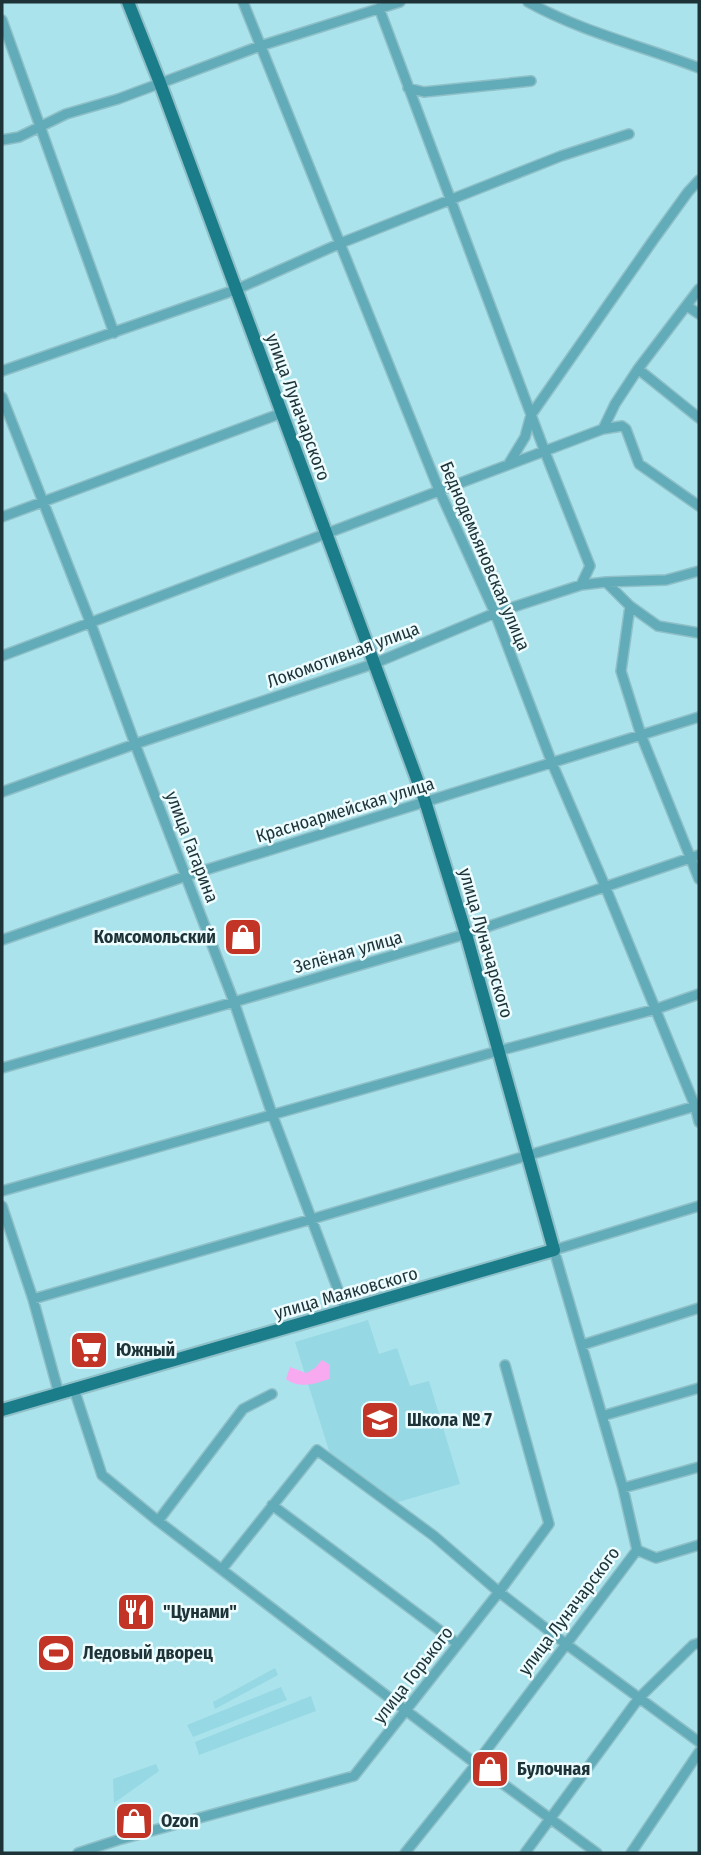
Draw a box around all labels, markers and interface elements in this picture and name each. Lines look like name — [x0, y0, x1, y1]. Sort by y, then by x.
street label: улица Луначарского — [261, 330, 335, 484]
street label: Беднодемьяновская улица — [435, 458, 535, 654]
street label: Локомотивная улица — [264, 617, 422, 693]
street label: Красноармейская улица — [253, 772, 437, 848]
street label: улица Гагарина — [161, 788, 223, 906]
street label: улица Луначарского — [454, 865, 518, 1021]
shop icon: Комсомольский — [222, 916, 264, 958]
place label: Комсомольский — [94, 926, 216, 948]
street label: Зелёная улица — [291, 926, 405, 978]
street label: улица Маяковского — [272, 1262, 420, 1324]
supermarket icon: Южный — [68, 1329, 110, 1371]
place label: Южный — [116, 1339, 175, 1361]
school or university icon: Школа № 7 — [359, 1399, 401, 1441]
place label: Школа № 7 — [407, 1409, 492, 1431]
street label: улица Луначарского — [514, 1542, 624, 1680]
restaurant icon: "Цунами" — [115, 1591, 157, 1633]
place label: "Цунами" — [163, 1601, 237, 1623]
street label: улица Горького — [368, 1622, 458, 1728]
sports icon: Ледовый дворец — [35, 1632, 77, 1674]
place label: Ледовый дворец — [83, 1642, 213, 1664]
shop icon: Булочная — [469, 1748, 511, 1790]
place label: Булочная — [517, 1758, 590, 1780]
shop icon: Ozon — [113, 1800, 155, 1842]
place label: Ozon — [161, 1810, 199, 1832]

